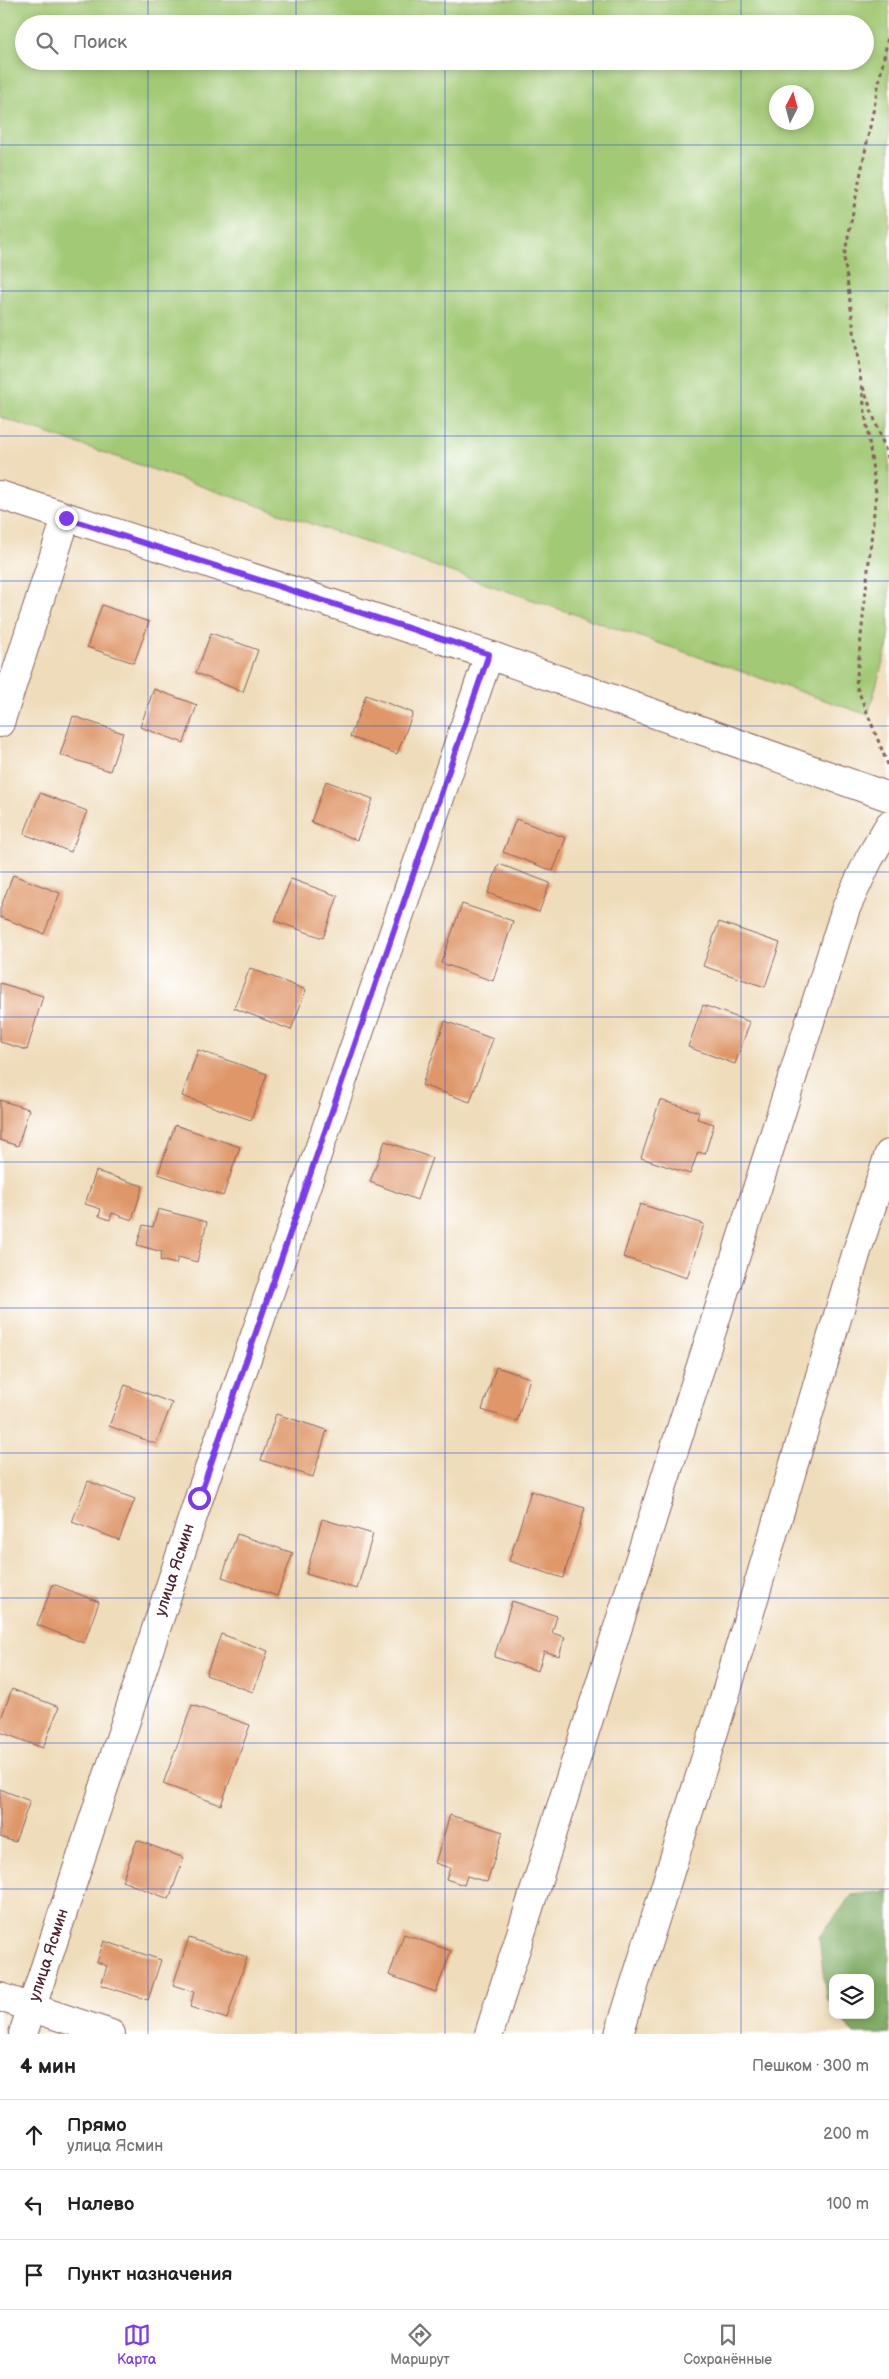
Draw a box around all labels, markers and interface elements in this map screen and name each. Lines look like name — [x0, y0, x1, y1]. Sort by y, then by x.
search box — [15, 15, 874, 70]
icon: search — [33, 29, 61, 57]
text: Поиск — [73, 31, 127, 54]
north arrow — [769, 85, 814, 130]
route end — [55, 507, 78, 530]
route start — [188, 1487, 211, 1510]
street label: улица Ясмин — [151, 1521, 199, 1619]
street label: улица Ясмин — [25, 1906, 73, 2004]
map controls — [829, 1974, 874, 2019]
button: layers — [829, 1974, 874, 2019]
text: 4 мин — [20, 2054, 76, 2079]
text: Пешком · 300 m — [752, 2057, 869, 2076]
text: Прямо — [67, 2114, 127, 2137]
icon: ahead — [20, 2121, 48, 2149]
text: 200 m — [823, 2125, 869, 2144]
text: улица Ясмин — [67, 2137, 163, 2156]
icon: left — [20, 2191, 48, 2219]
text: Налево — [67, 2193, 134, 2216]
text: 100 m — [826, 2195, 869, 2214]
icon: arrive — [20, 2261, 48, 2289]
text: Пункт назначения — [67, 2263, 232, 2286]
tab: Карта — [117, 2321, 156, 2368]
tab: Маршрут — [390, 2321, 450, 2368]
tab: Сохранённые — [684, 2321, 772, 2368]

